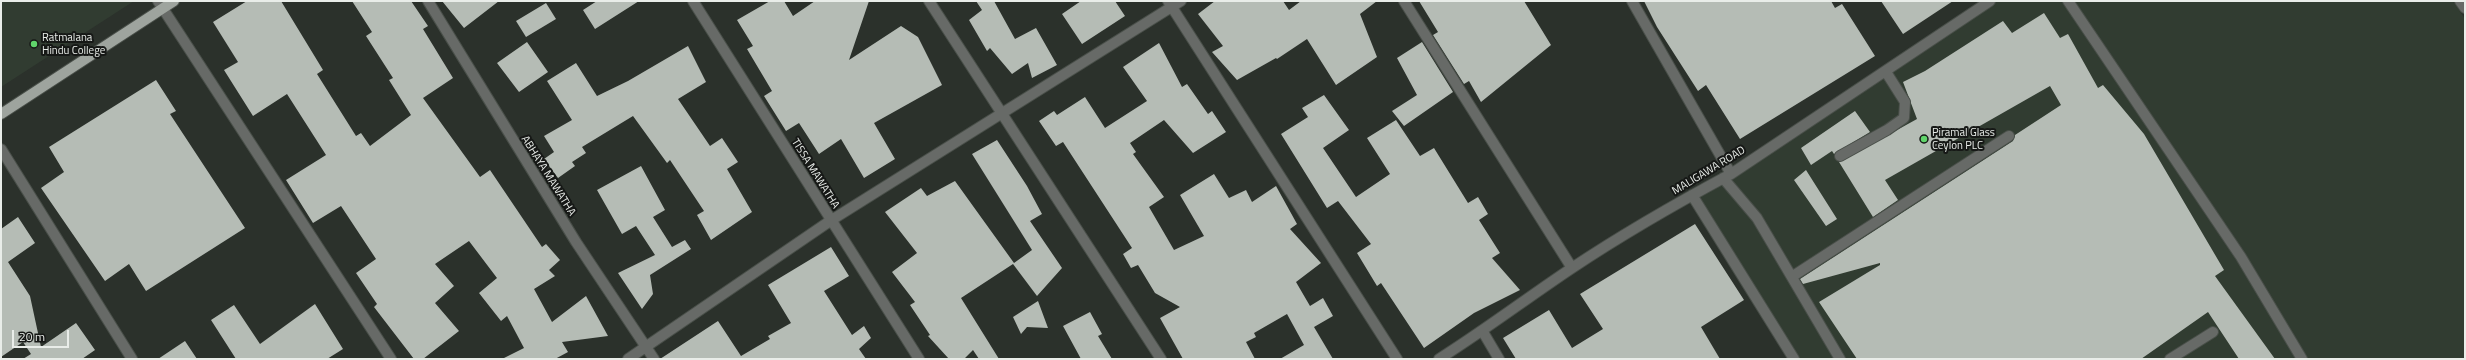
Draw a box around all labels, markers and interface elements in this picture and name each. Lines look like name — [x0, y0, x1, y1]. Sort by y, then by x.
place label: Ratmalana Hindu College — [42, 31, 105, 57]
marker: Ratmalana Hindu College — [29, 39, 39, 49]
place label: Piramal Glass Ceylon PLC — [1932, 126, 1995, 152]
street label: ABHAYA MAWATHA — [518, 133, 578, 219]
marker: Piramal Glass Ceylon PLC — [1919, 134, 1929, 144]
street label: TISSA MAWATHA — [788, 137, 842, 211]
street label: MALIGAWA ROAD — [1670, 144, 1748, 198]
scale bar — [14, 322, 71, 348]
text: 20 m — [19, 327, 45, 346]

